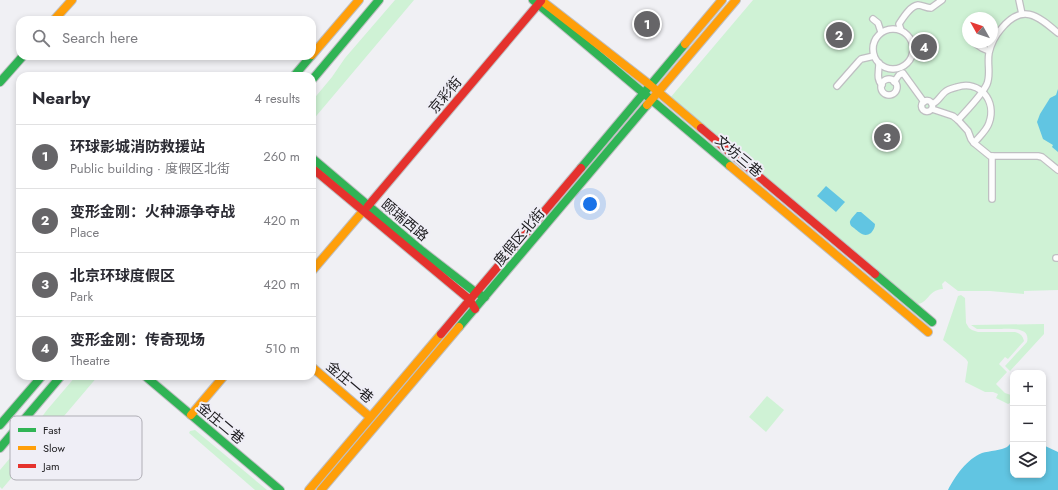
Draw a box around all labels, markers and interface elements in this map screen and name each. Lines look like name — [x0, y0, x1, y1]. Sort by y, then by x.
pin: 1 — [634, 9, 660, 39]
north arrow — [962, 12, 998, 48]
search box — [16, 16, 316, 60]
pin: 2 — [826, 20, 852, 50]
icon: search — [30, 27, 52, 49]
text: Search here — [62, 27, 138, 49]
pin: 4 — [911, 32, 937, 62]
street label: 京彩街 — [424, 72, 466, 118]
text: Nearby — [32, 86, 90, 110]
text: 4 results — [254, 89, 300, 108]
pin: 3 — [874, 122, 900, 152]
street label: 文坊三巷 — [711, 130, 767, 182]
text: 环球影城消防救援站 — [70, 136, 205, 158]
text: 1 — [42, 147, 48, 166]
text: 260 m — [263, 147, 300, 166]
text: Public building · 度假区北街 — [70, 159, 230, 178]
street label: 颐瑞西路 — [377, 194, 433, 246]
your location — [580, 194, 600, 214]
text: 变形金刚：火种源争夺战 — [70, 201, 235, 223]
street label: 度假区北街 — [489, 204, 549, 270]
text: 2 — [41, 211, 49, 230]
text: 420 m — [263, 211, 300, 230]
text: Place — [70, 223, 99, 242]
text: 北京环球度假区 — [70, 265, 175, 287]
text: 3 — [41, 275, 49, 294]
text: 420 m — [263, 275, 300, 294]
text: Park — [70, 287, 93, 306]
text: 变形金刚：传奇现场 — [70, 329, 205, 351]
text: 4 — [40, 339, 50, 358]
text: 510 m — [265, 339, 300, 358]
text: Theatre — [70, 351, 110, 370]
street label: 金庄一巷 — [322, 356, 378, 408]
map controls — [1010, 370, 1046, 478]
button: + — [1010, 370, 1046, 406]
street label: 金庄二巷 — [193, 397, 249, 449]
button: − — [1010, 406, 1046, 442]
legend — [10, 416, 142, 480]
text: Fast — [43, 422, 61, 438]
text: Slow — [43, 440, 65, 456]
button: layers — [1010, 442, 1046, 478]
text: Jam — [41, 458, 60, 474]

